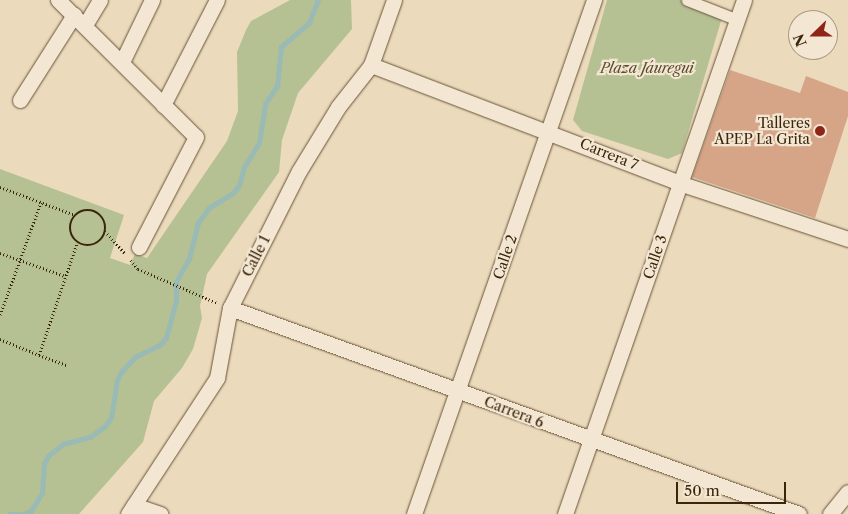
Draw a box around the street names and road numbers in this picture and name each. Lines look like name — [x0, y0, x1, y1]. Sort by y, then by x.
street label: Carrera 7 — [577, 135, 641, 173]
street label: Calle 2 — [490, 232, 520, 282]
street label: Calle 1 — [239, 233, 273, 279]
street label: Calle 3 — [640, 233, 670, 281]
street label: Carrera 6 — [482, 393, 546, 431]

